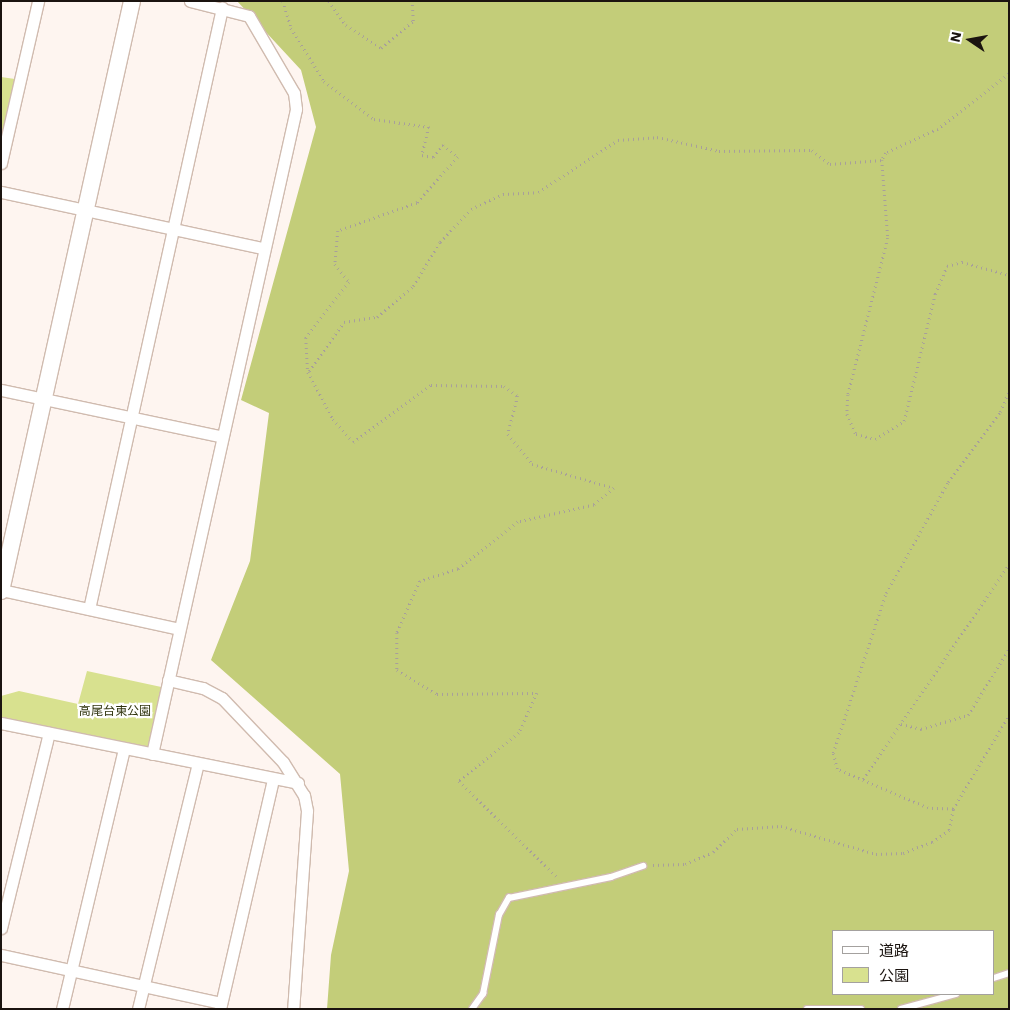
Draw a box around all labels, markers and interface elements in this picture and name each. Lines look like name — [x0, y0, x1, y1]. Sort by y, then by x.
north arrow — [945, 15, 995, 65]
text: N — [946, 30, 964, 44]
park label: 高尾台東公園 — [79, 705, 151, 719]
legend — [832, 930, 995, 995]
text: 道路 — [879, 942, 909, 960]
text: 公園 — [879, 967, 909, 985]

